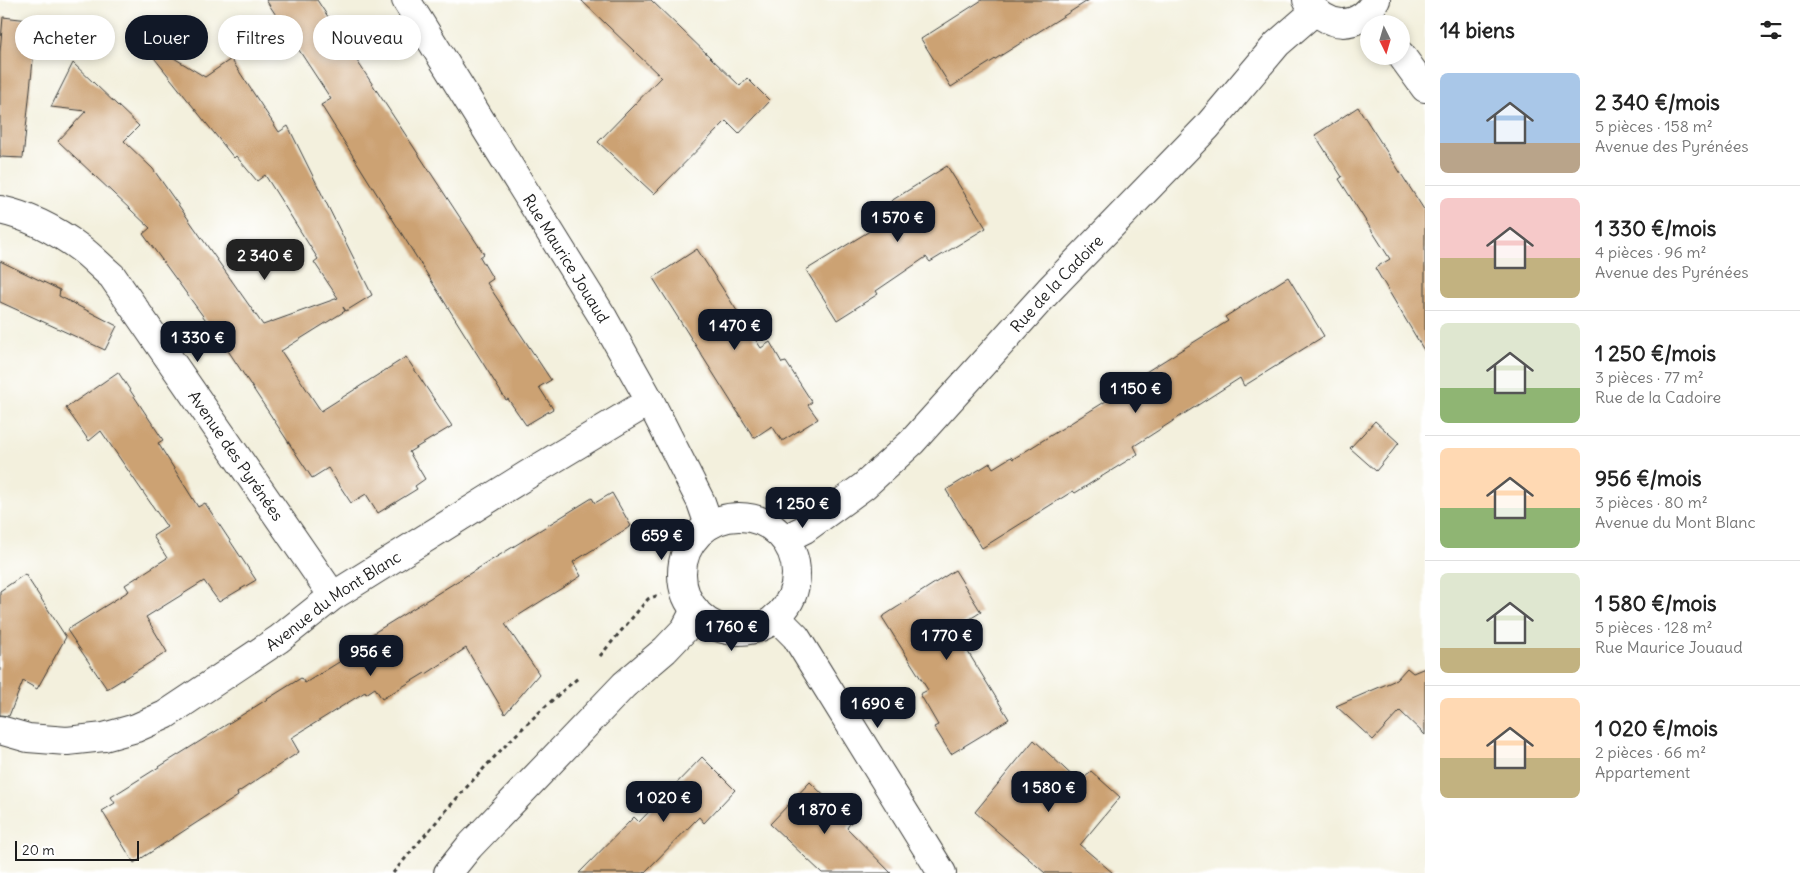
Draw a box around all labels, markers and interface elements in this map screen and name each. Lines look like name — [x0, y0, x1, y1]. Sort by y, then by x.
chip: Acheter — [15, 15, 115, 60]
chip: Louer — [125, 15, 208, 60]
chip: Filtres — [218, 15, 303, 60]
chip: Nouveau — [313, 15, 421, 60]
north arrow — [1360, 15, 1410, 65]
map controls — [1360, 15, 1410, 65]
icon: filters — [1757, 16, 1785, 44]
text: 14 biens — [1440, 17, 1515, 44]
text: 2 340 €/mois — [1595, 89, 1720, 116]
icon: home — [1480, 93, 1540, 153]
text: 5 pièces · 158 m² — [1595, 116, 1713, 136]
text: Avenue des Pyrénées — [1595, 136, 1749, 156]
street label: Rue Maurice Jouaud — [519, 190, 614, 326]
pin: 1 570 € — [852, 200, 944, 243]
text: 1 570 € — [872, 207, 924, 227]
text: 1 330 €/mois — [1595, 215, 1716, 242]
icon: home — [1480, 218, 1540, 278]
street label: Rue de la Cadoire — [1006, 231, 1107, 336]
pin: 2 340 € — [219, 238, 311, 281]
text: 4 pièces · 96 m² — [1595, 242, 1707, 262]
text: 2 340 € — [237, 245, 293, 265]
text: Avenue des Pyrénées — [1595, 262, 1749, 282]
pin: 1 470 € — [689, 308, 781, 351]
text: 1 470 € — [709, 315, 761, 335]
pin: 1 330 € — [152, 320, 244, 363]
text: 1 330 € — [172, 327, 224, 347]
text: 1 250 €/mois — [1595, 340, 1716, 367]
icon: home — [1480, 343, 1540, 403]
text: 3 pièces · 77 m² — [1595, 367, 1704, 387]
pin: 1 150 € — [1090, 372, 1182, 414]
text: 1 150 € — [1111, 378, 1161, 398]
street label: Avenue des Pyrénées — [184, 387, 288, 525]
text: Rue de la Cadoire — [1595, 387, 1721, 407]
text: 956 €/mois — [1595, 465, 1702, 492]
icon: home — [1480, 468, 1540, 528]
pin: 1 250 € — [757, 486, 849, 529]
text: 3 pièces · 80 m² — [1595, 492, 1708, 512]
text: 1 250 € — [777, 493, 829, 513]
text: Avenue du Mont Blanc — [1595, 512, 1756, 532]
pin: 659 € — [627, 518, 697, 561]
text: 659 € — [641, 525, 683, 545]
street label: Avenue du Mont Blanc — [262, 546, 404, 655]
text: 1 580 €/mois — [1595, 590, 1717, 617]
icon: home — [1480, 593, 1540, 653]
pin: 1 760 € — [686, 610, 778, 652]
text: 1 760 € — [706, 616, 758, 636]
text: 5 pièces · 128 m² — [1595, 617, 1712, 637]
pin: 1 770 € — [901, 618, 993, 661]
text: 1 770 € — [922, 625, 972, 645]
pin: 956 € — [336, 634, 406, 677]
text: Rue Maurice Jouaud — [1595, 637, 1743, 657]
text: 956 € — [350, 641, 392, 661]
pin: 1 690 € — [832, 686, 924, 729]
text: 1 690 € — [851, 693, 905, 713]
text: 1 020 €/mois — [1595, 715, 1718, 742]
icon: home — [1480, 718, 1540, 778]
text: 2 pièces · 66 m² — [1595, 742, 1706, 762]
text: Appartement — [1595, 762, 1690, 782]
pin: 1 580 € — [1003, 770, 1095, 813]
text: 1 580 € — [1022, 777, 1076, 797]
pin: 1 020 € — [618, 780, 710, 823]
text: 1 020 € — [637, 787, 691, 807]
pin: 1 870 € — [779, 792, 871, 835]
text: 1 870 € — [799, 799, 851, 819]
scale bar — [15, 838, 139, 861]
text: 20 m — [22, 841, 55, 859]

